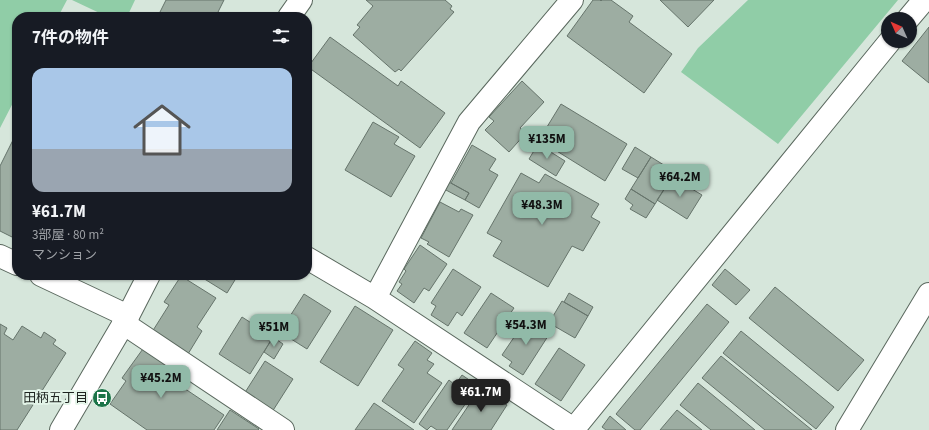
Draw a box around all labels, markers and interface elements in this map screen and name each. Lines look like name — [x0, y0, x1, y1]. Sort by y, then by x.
north arrow — [881, 12, 917, 48]
map controls — [881, 12, 917, 48]
icon: filters — [270, 25, 292, 47]
text: 7件の物件 — [32, 26, 109, 50]
icon: home — [126, 94, 198, 166]
pin: ¥135M — [519, 126, 575, 160]
text: ¥135M — [528, 130, 566, 148]
pin: ¥64.2M — [647, 164, 713, 198]
text: ¥64.2M — [659, 168, 701, 186]
pin: ¥48.3M — [509, 192, 575, 226]
text: ¥48.3M — [521, 196, 563, 214]
text: ¥61.7M — [32, 200, 86, 224]
text: 3部屋 · 80 m² — [32, 226, 104, 244]
text: マンション — [32, 246, 97, 264]
pin: ¥54.3M — [493, 312, 559, 346]
pin: ¥51M — [250, 314, 298, 348]
text: ¥54.3M — [505, 316, 547, 334]
text: ¥51M — [259, 318, 289, 336]
pin: ¥45.2M — [128, 365, 194, 399]
text: ¥45.2M — [140, 369, 182, 387]
pin: ¥61.7M — [448, 379, 514, 413]
text: ¥61.7M — [460, 383, 502, 401]
bus stop icon: 田柄五丁目 — [91, 387, 113, 409]
place label: 田柄五丁目 — [23, 389, 88, 407]

